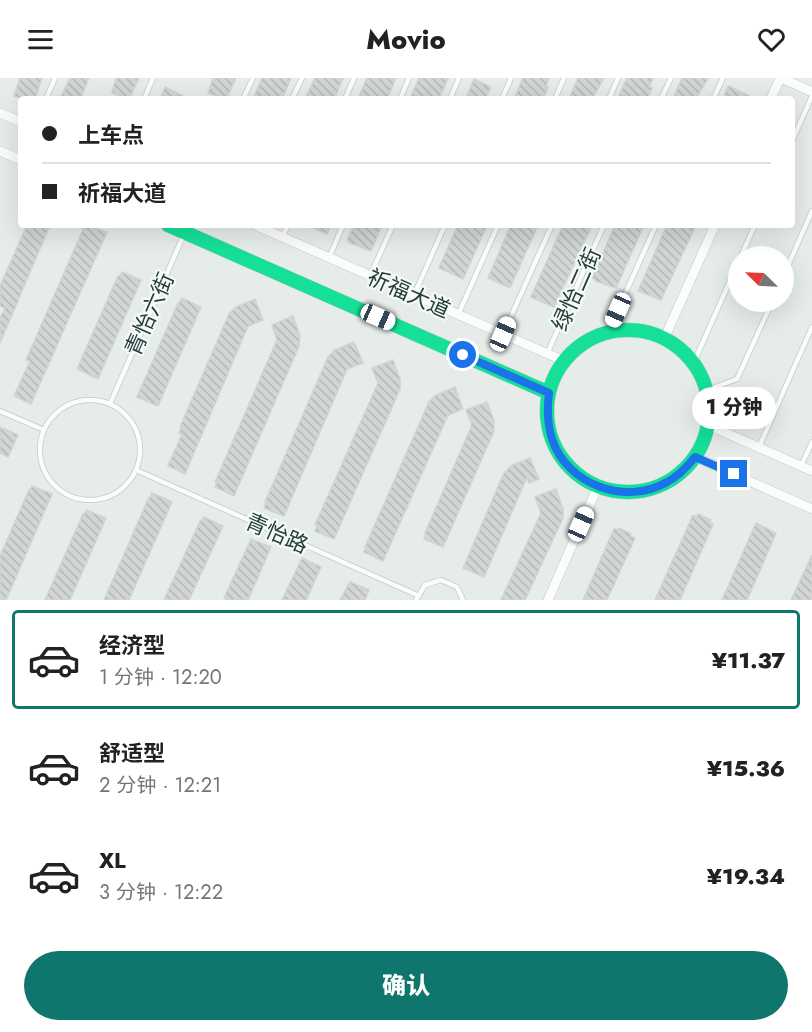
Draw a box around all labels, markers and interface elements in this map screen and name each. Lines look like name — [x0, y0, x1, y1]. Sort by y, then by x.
text: Movio — [366, 20, 446, 59]
icon: menu — [24, 23, 57, 56]
icon: heart — [755, 23, 788, 56]
text: 上车点 — [78, 119, 144, 151]
text: 祈福大道 — [78, 177, 166, 209]
street label: 绿怡二街 — [543, 242, 609, 336]
north arrow — [728, 246, 794, 312]
map controls — [728, 246, 794, 312]
street label: 祈福大道 — [362, 260, 456, 326]
street label: 青怡六街 — [116, 267, 182, 361]
car — [602, 290, 634, 330]
car — [358, 301, 398, 333]
car — [487, 314, 519, 354]
route start — [449, 341, 476, 368]
callout: 1 分钟 — [692, 387, 776, 429]
text: 1 分钟 — [706, 393, 762, 422]
route end — [720, 460, 747, 487]
car — [565, 504, 597, 544]
street label: 青怡路 — [240, 505, 314, 561]
text: 经济型 — [99, 629, 165, 661]
icon: car — [27, 633, 81, 687]
text: ¥11.37 — [712, 644, 785, 676]
text: 1 分钟 · 12:20 — [99, 663, 222, 692]
text: 舒适型 — [99, 737, 165, 769]
icon: car — [27, 741, 81, 795]
text: ¥15.36 — [707, 752, 785, 784]
text: 2 分钟 · 12:21 — [99, 771, 221, 800]
text: XL — [99, 844, 126, 876]
icon: car — [27, 849, 81, 903]
text: ¥19.34 — [707, 860, 785, 892]
text: 3 分钟 · 12:22 — [99, 878, 223, 907]
button: 确认 — [24, 951, 788, 1020]

